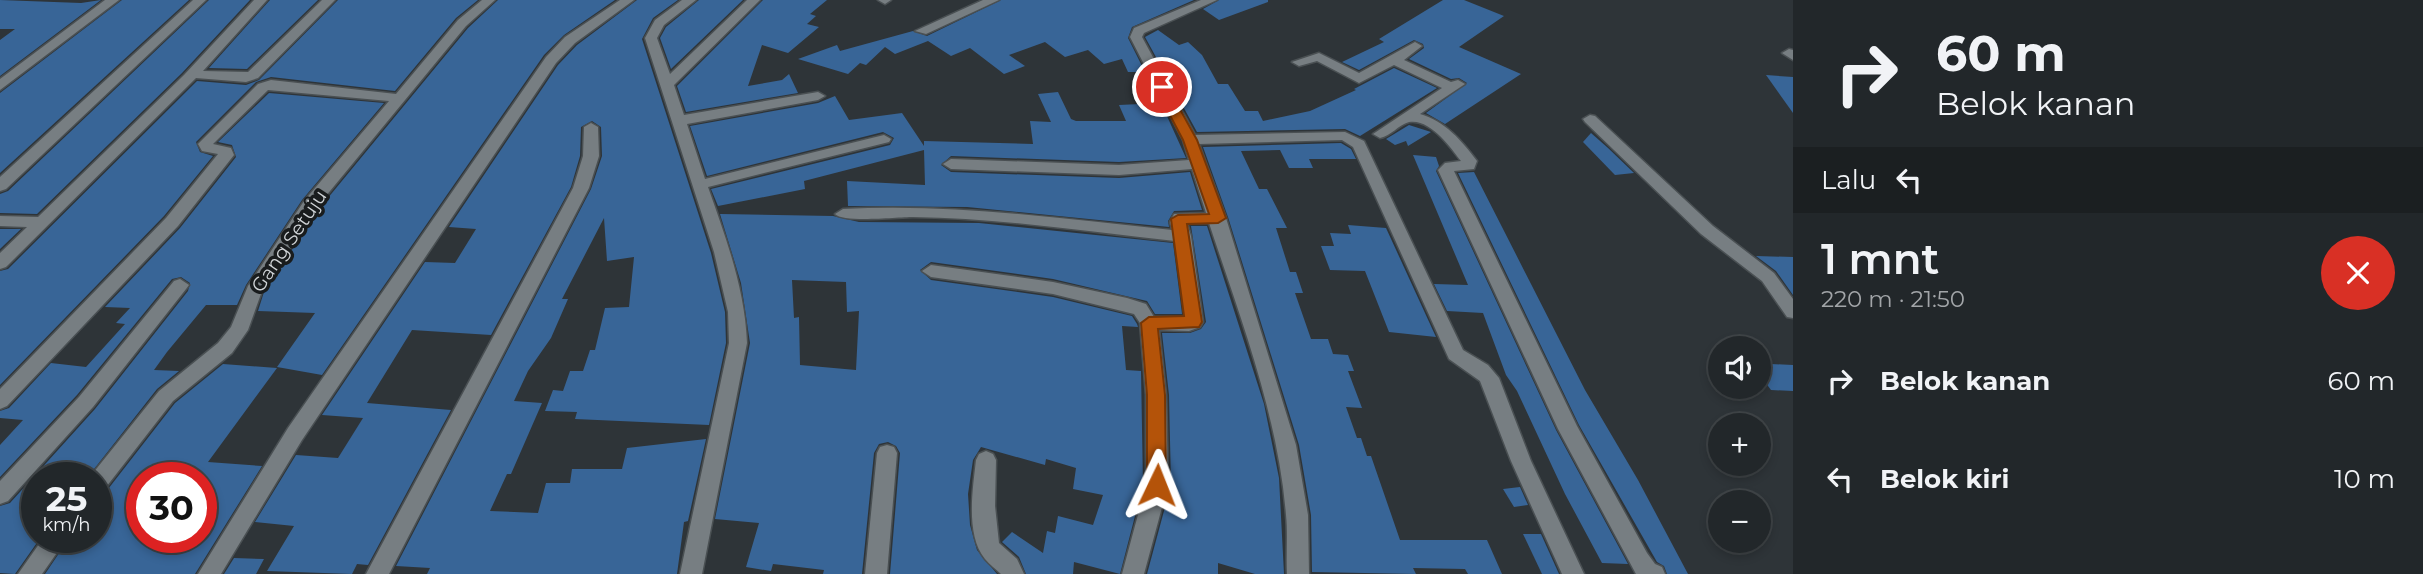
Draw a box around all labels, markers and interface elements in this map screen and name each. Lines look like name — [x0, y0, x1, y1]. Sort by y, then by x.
text: 60 m — [1936, 24, 2066, 83]
icon: right — [1821, 28, 1912, 119]
pin — [1132, 57, 1192, 117]
icon: arrive — [1143, 68, 1181, 106]
text: Belok kanan — [1936, 84, 2136, 123]
icon: left — [1890, 161, 1928, 199]
text: Lalu — [1821, 164, 1876, 196]
street label: Gang Setuju — [246, 186, 332, 296]
text: 1 mnt — [1821, 233, 1939, 285]
button: close — [2321, 236, 2395, 310]
text: 220 m · 21:50 — [1821, 285, 1965, 313]
map controls — [1708, 336, 1771, 553]
button: sound — [1708, 336, 1771, 399]
icon: right — [1821, 362, 1859, 400]
text: Belok kanan — [1880, 365, 2050, 397]
text: 60 m — [2328, 365, 2395, 397]
button: + — [1708, 413, 1771, 476]
position arrow — [1120, 448, 1194, 522]
icon: left — [1821, 460, 1859, 498]
speed limit sign: 30 — [126, 462, 217, 553]
text: Belok kiri — [1880, 463, 2009, 495]
text: 10 m — [2334, 463, 2395, 495]
text: 25 — [46, 477, 87, 520]
button: − — [1708, 490, 1771, 553]
text: km/h — [42, 514, 91, 536]

